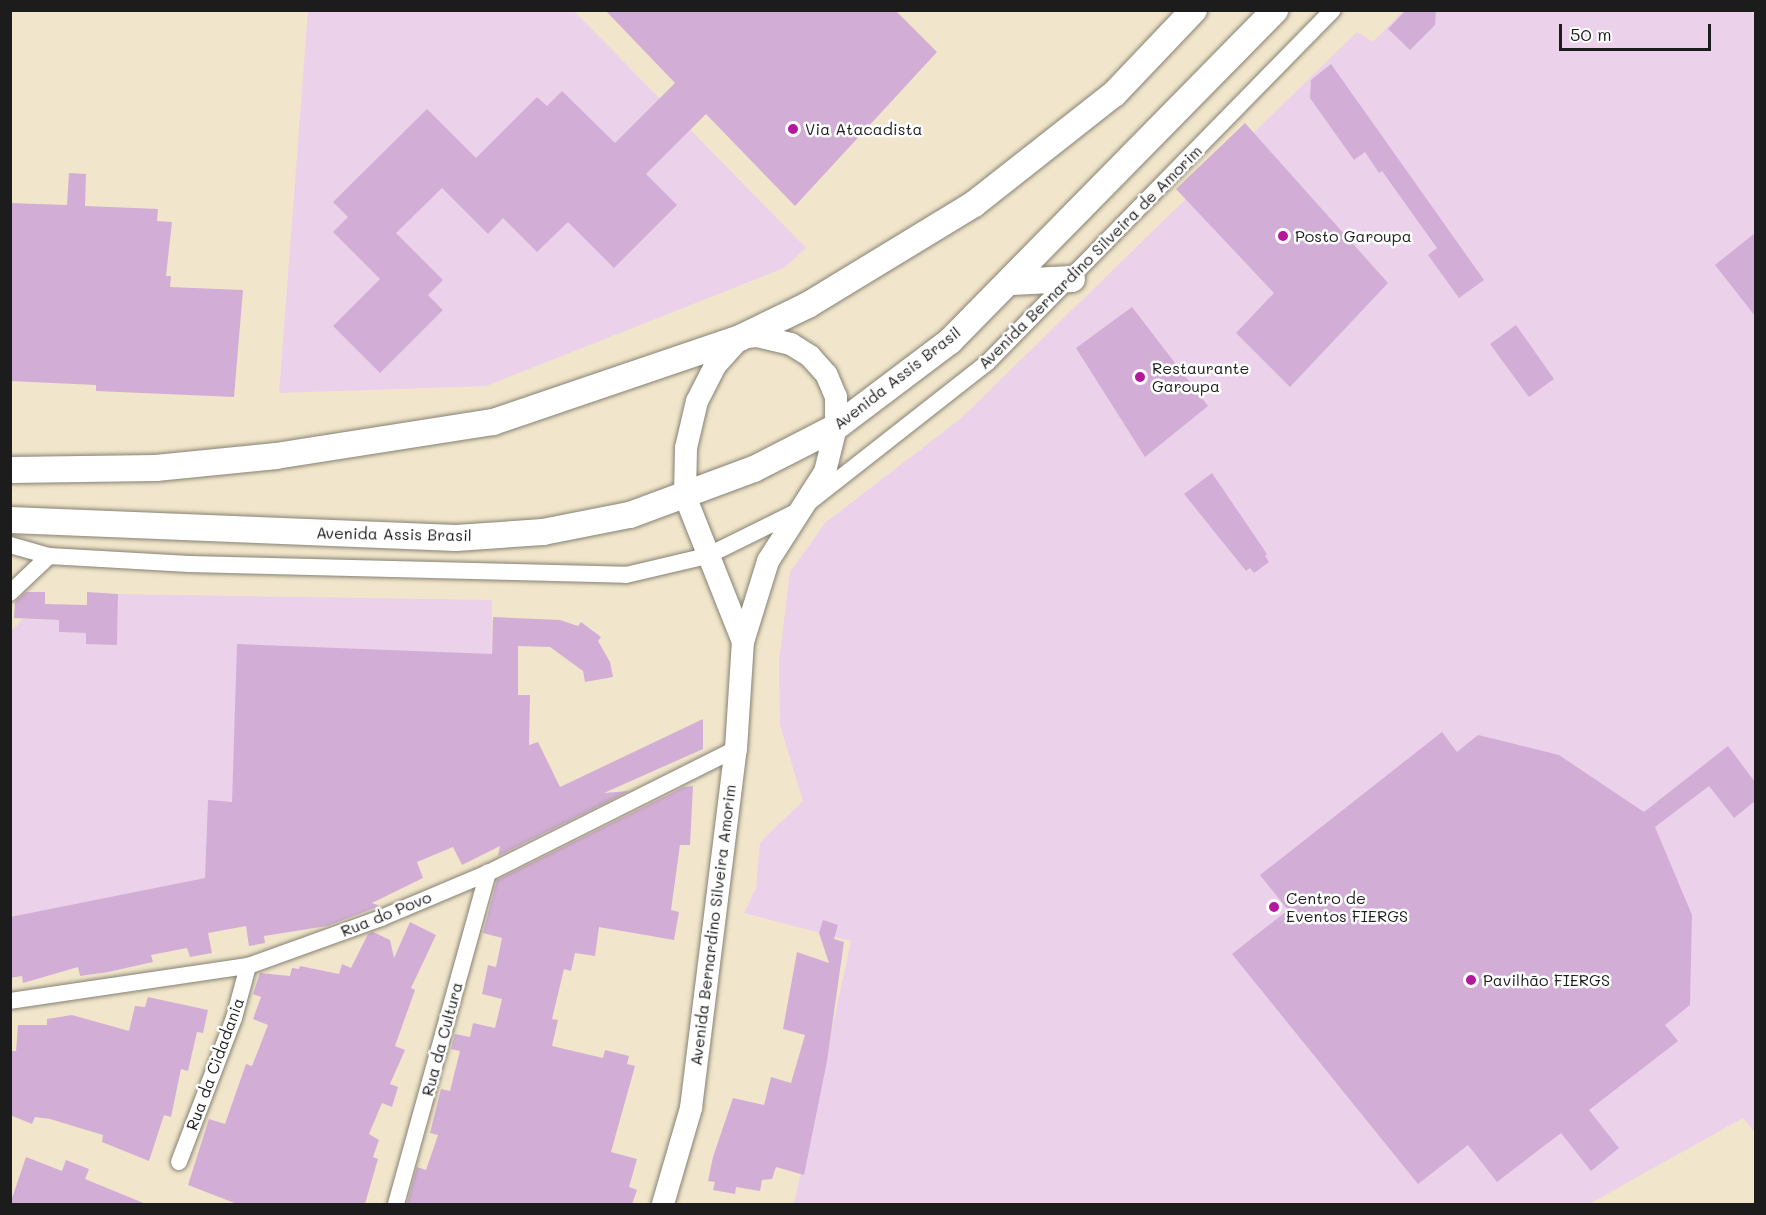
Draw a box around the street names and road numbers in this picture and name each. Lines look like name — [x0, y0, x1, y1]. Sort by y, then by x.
street label: Avenida Bernardino Silveira de Amorim — [974, 141, 1206, 373]
street label: Avenida Assis Brasil — [830, 322, 964, 434]
street label: Avenida Assis Brasil — [316, 523, 472, 545]
street label: Avenida Bernardino Silveira Amorim — [686, 783, 740, 1067]
street label: Rua do Povo — [338, 887, 434, 941]
street label: Rua da Cultura — [418, 980, 466, 1098]
street label: Rua da Cidadania — [182, 995, 248, 1133]

